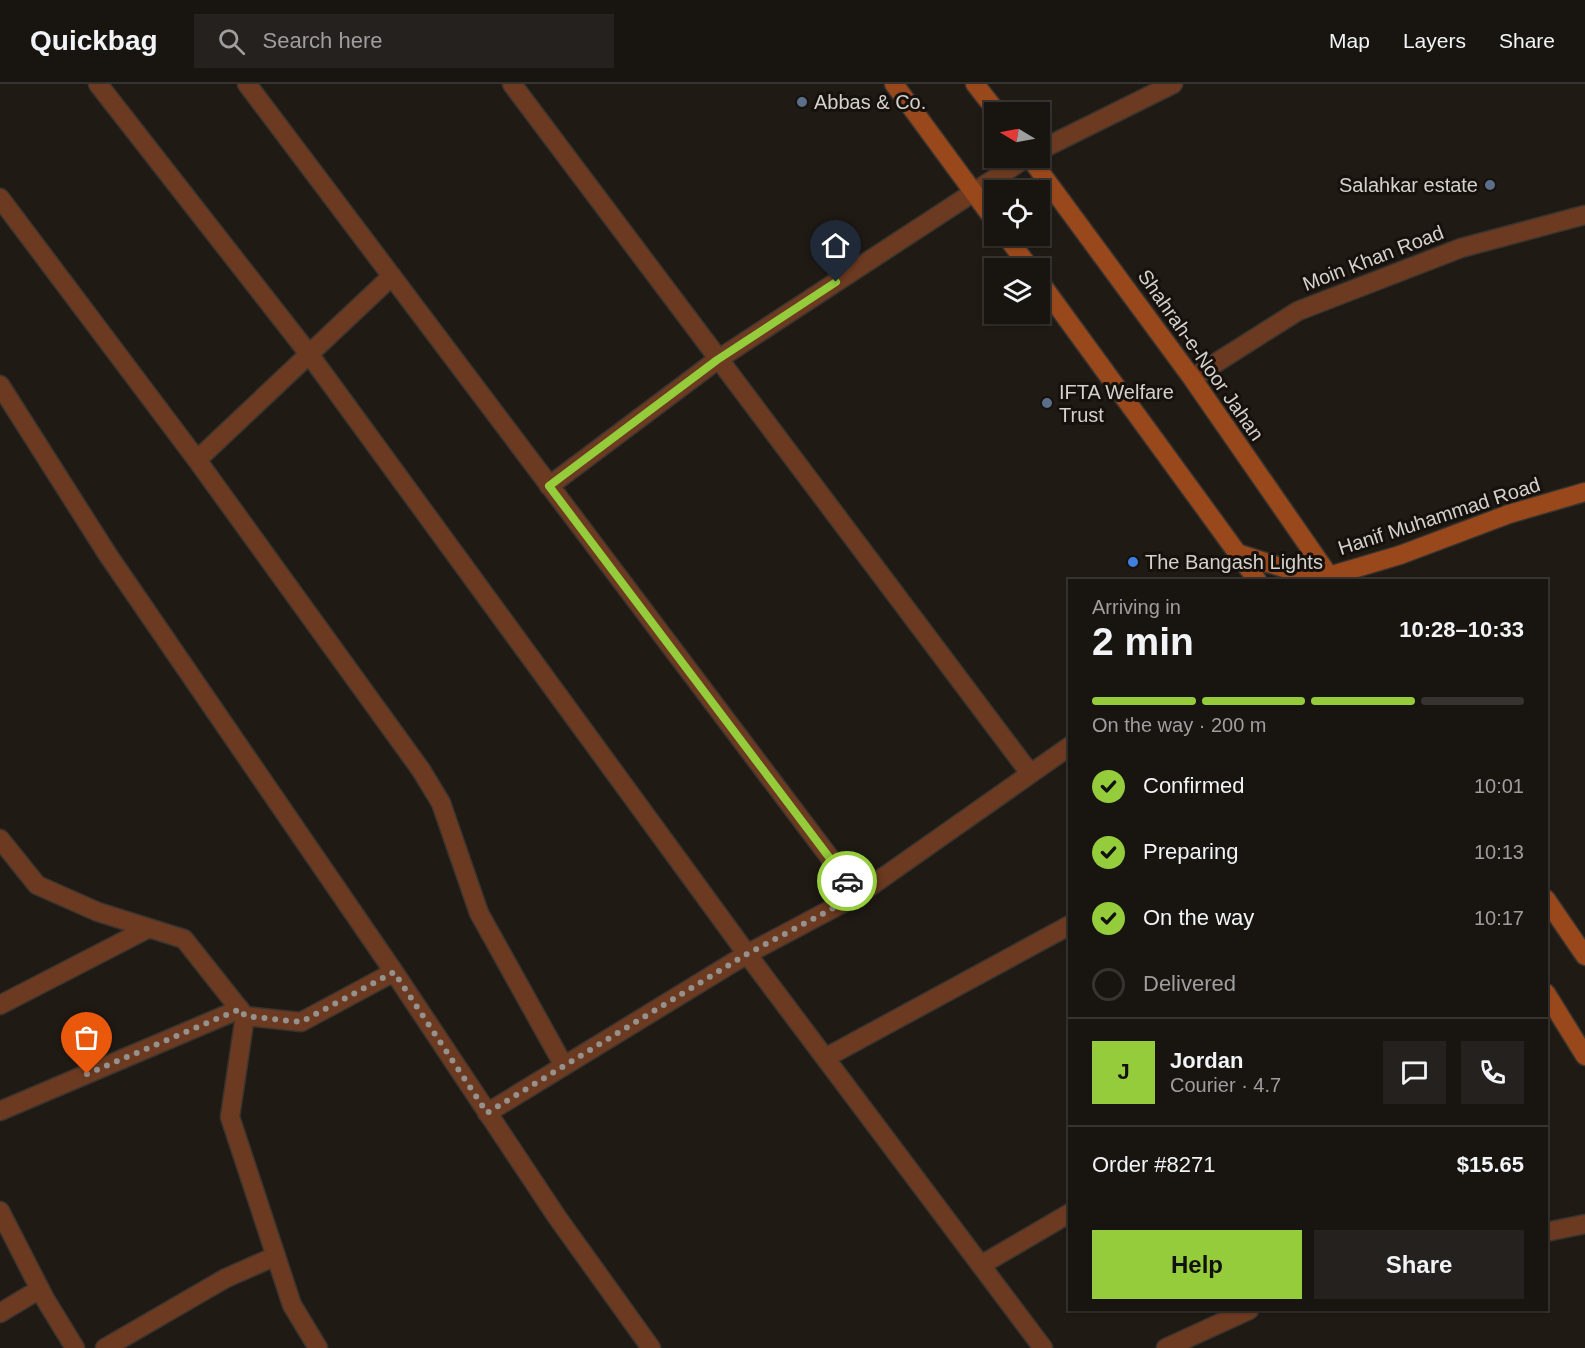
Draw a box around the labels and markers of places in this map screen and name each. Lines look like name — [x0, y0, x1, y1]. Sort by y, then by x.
place label: Abbas & Co. — [814, 91, 926, 113]
marker: Abbas & Co. — [795, 95, 809, 109]
place label: Salahkar estate — [1339, 174, 1478, 196]
marker: Salahkar estate — [1483, 178, 1497, 192]
pin — [810, 220, 861, 282]
place label: IFTA Welfare Trust — [1059, 381, 1174, 426]
marker: IFTA Welfare Trust — [1040, 396, 1054, 410]
place label: The Bangash Lights — [1145, 551, 1323, 573]
marker: The Bangash Lights — [1126, 555, 1140, 569]
pin — [61, 1012, 112, 1074]

